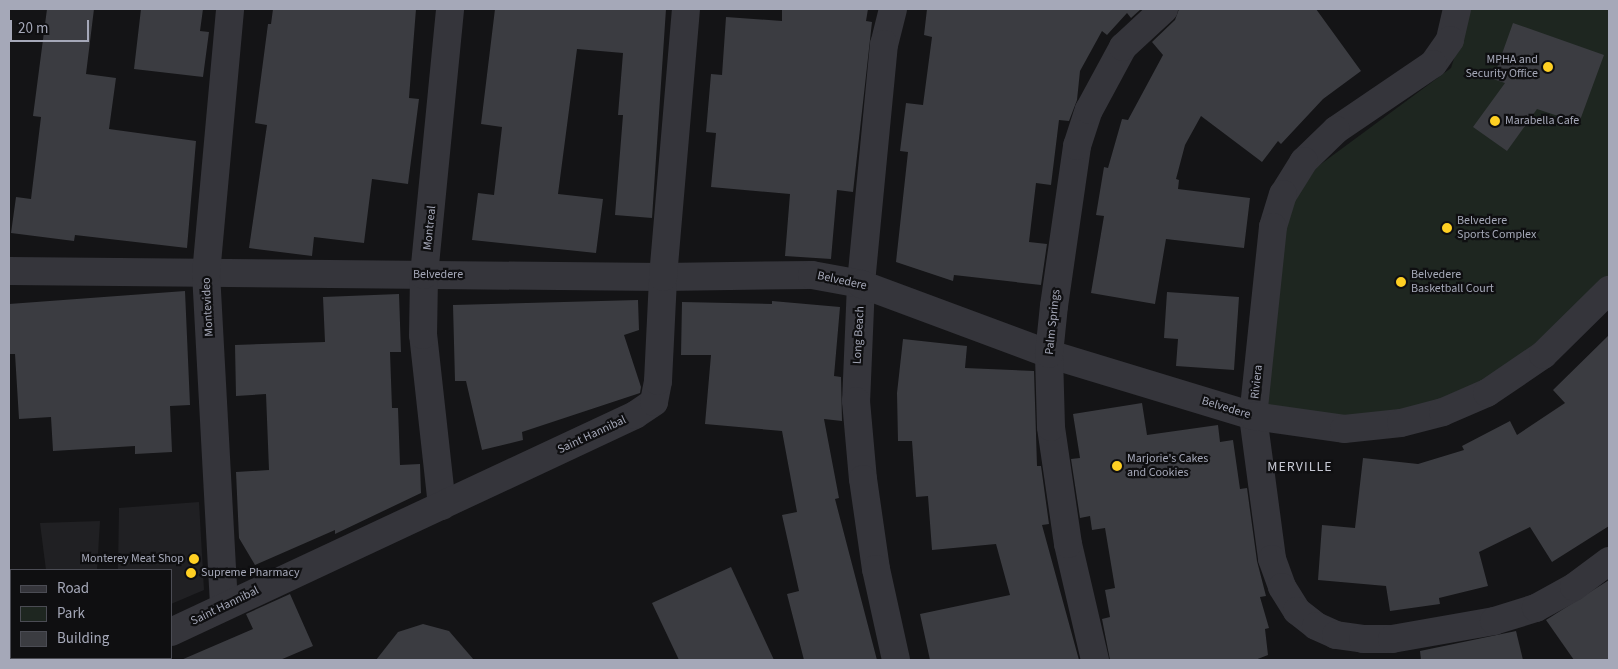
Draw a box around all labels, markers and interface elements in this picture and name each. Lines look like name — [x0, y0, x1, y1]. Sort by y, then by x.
scale bar — [12, 10, 91, 42]
text: 20 m — [18, 18, 48, 39]
place label: MPHA and Security Office — [1465, 53, 1538, 81]
marker: MPHA and Security Office — [1542, 61, 1554, 73]
place label: Marabella Cafe — [1505, 114, 1579, 128]
marker: Marabella Cafe — [1489, 115, 1501, 127]
street label: Montreal — [420, 205, 440, 251]
place label: Belvedere Sports Complex — [1457, 214, 1536, 242]
marker: Belvedere Sports Complex — [1441, 222, 1453, 234]
street label: Belvedere — [413, 268, 463, 282]
place label: Belvedere Basketball Court — [1411, 268, 1494, 296]
street label: Belvedere — [816, 269, 868, 293]
marker: Belvedere Basketball Court — [1395, 276, 1407, 288]
street label: Montevideo — [199, 277, 217, 337]
street label: Palm Springs — [1042, 289, 1064, 355]
street label: Long Beach — [850, 306, 868, 364]
street label: Riviera — [1248, 364, 1266, 400]
street label: Belvedere — [1200, 394, 1252, 422]
street label: Saint Hannibal — [555, 413, 629, 457]
place label: Marjorie's Cakes and Cookies — [1127, 452, 1208, 480]
district label: MERVILLE — [1266, 459, 1334, 475]
marker: Marjorie's Cakes and Cookies — [1111, 460, 1123, 472]
place label: Monterey Meat Shop — [81, 552, 184, 566]
marker: Monterey Meat Shop — [188, 553, 200, 565]
place label: Supreme Pharmacy — [201, 566, 300, 580]
marker: Supreme Pharmacy — [185, 567, 197, 579]
legend — [10, 569, 172, 659]
text: Road — [57, 578, 89, 599]
street label: Saint Hannibal — [189, 583, 261, 629]
text: Park — [57, 603, 85, 624]
text: Building — [57, 628, 109, 649]

